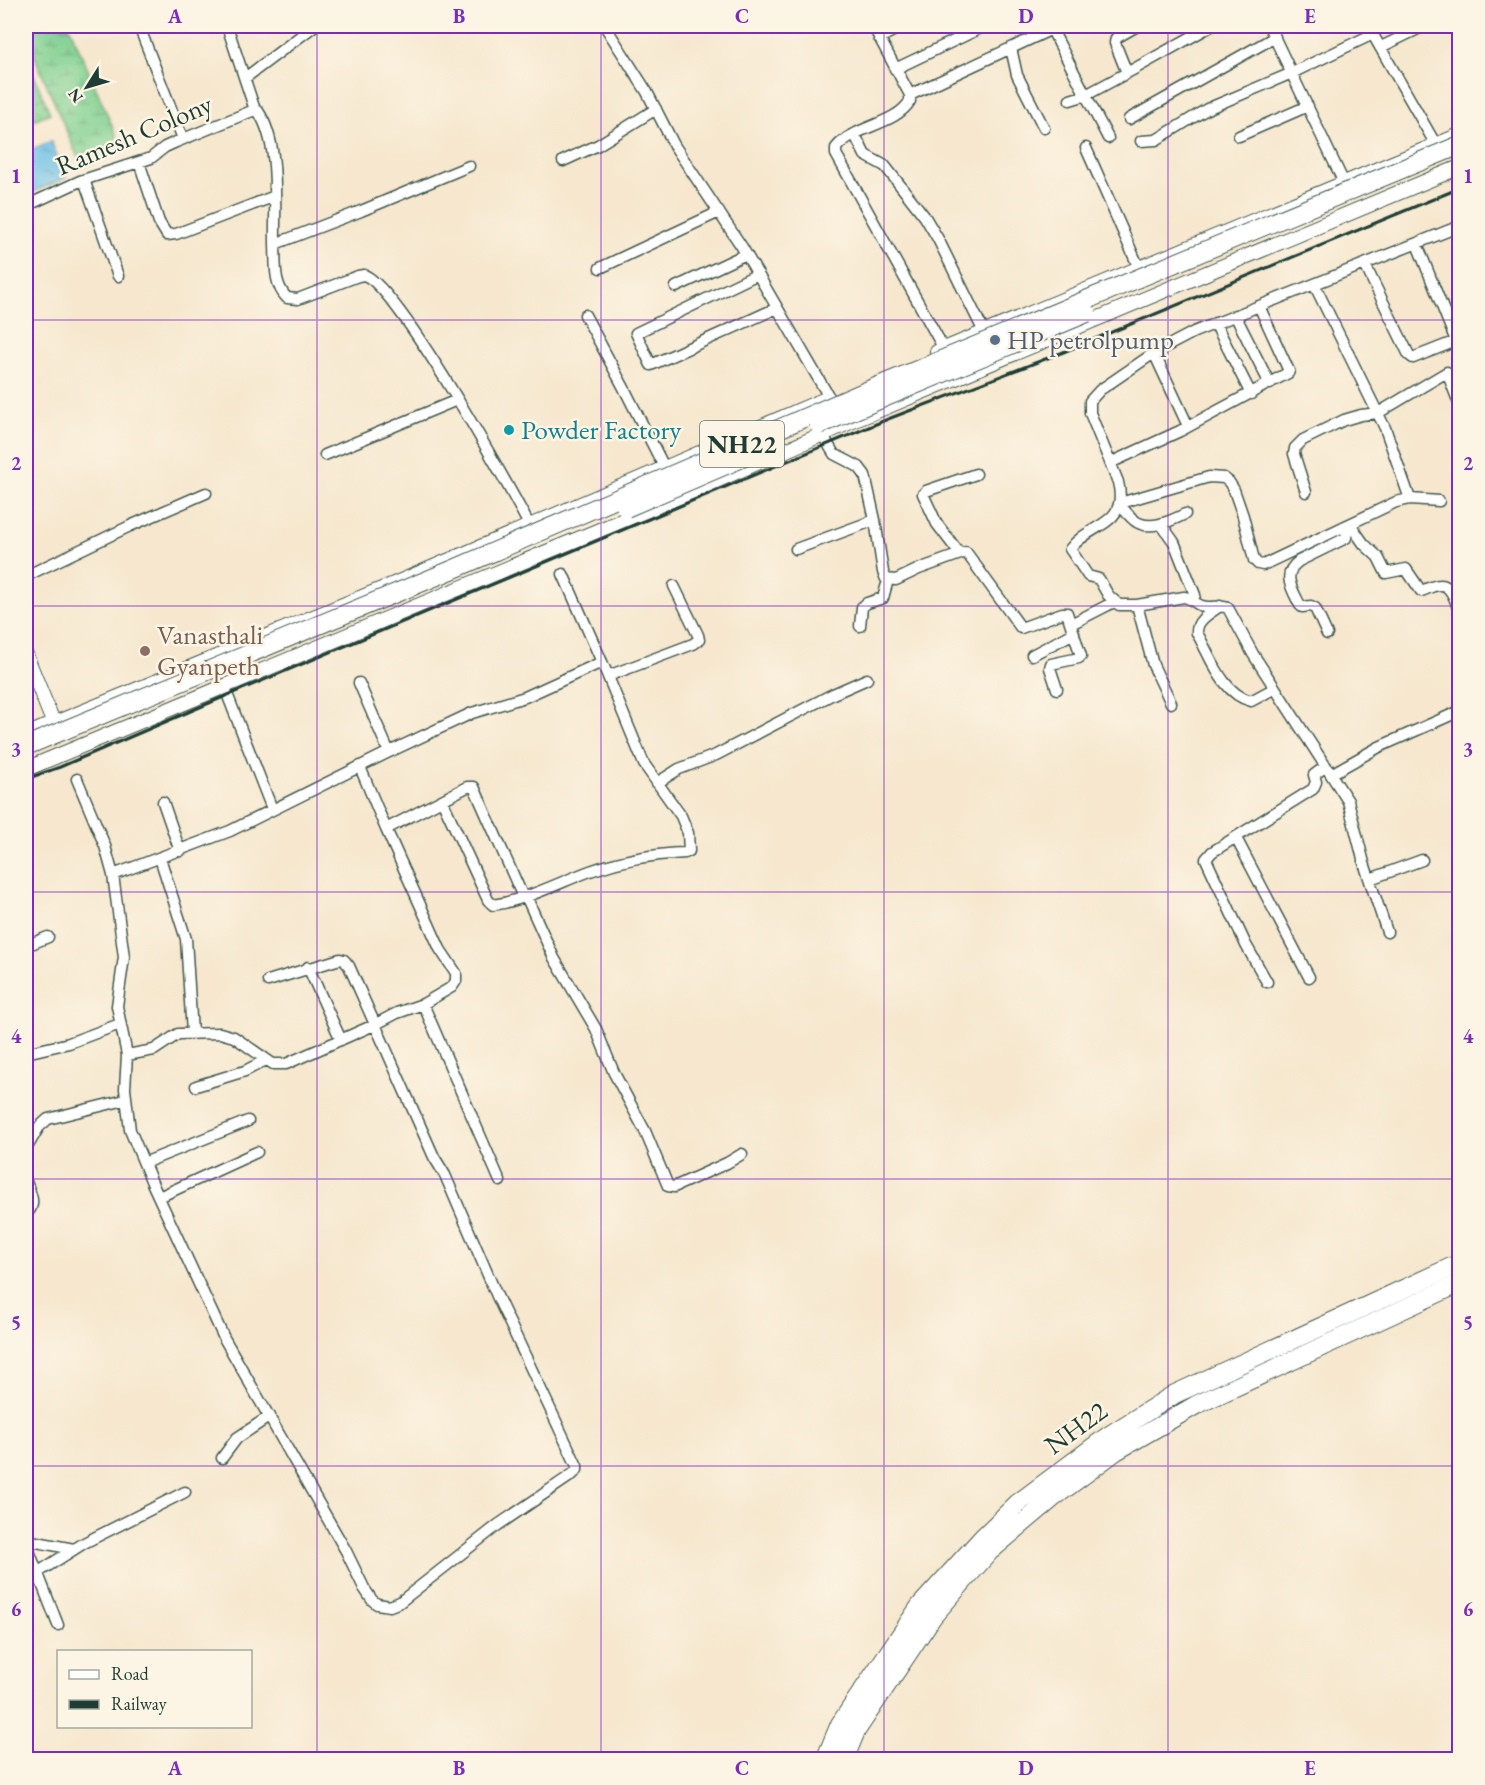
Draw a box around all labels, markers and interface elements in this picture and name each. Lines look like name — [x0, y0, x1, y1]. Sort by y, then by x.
text: A — [167, 3, 183, 29]
text: B — [453, 3, 465, 29]
text: C — [735, 3, 749, 29]
text: D — [1018, 3, 1034, 29]
text: E — [1304, 3, 1316, 29]
north arrow — [57, 57, 117, 117]
text: N — [63, 84, 88, 107]
street label: Ramesh Colony — [50, 86, 217, 183]
text: 1 — [11, 163, 21, 189]
text: 1 — [1463, 163, 1473, 189]
place label: HP petrolpump — [1007, 322, 1174, 357]
marker: HP petrolpump — [988, 333, 1002, 347]
place label: Powder Factory — [521, 412, 682, 447]
road number: NH22 — [700, 421, 784, 467]
marker: Powder Factory — [502, 423, 516, 437]
text: 2 — [11, 450, 22, 476]
text: 2 — [1463, 450, 1474, 476]
place label: Vanasthali Gyanpeth — [157, 617, 264, 683]
marker: Vanasthali Gyanpeth — [138, 644, 152, 658]
text: 3 — [11, 736, 21, 762]
text: 3 — [1463, 736, 1473, 762]
text: 4 — [11, 1023, 22, 1049]
text: 4 — [1463, 1023, 1474, 1049]
text: 5 — [11, 1309, 21, 1335]
text: 5 — [1463, 1309, 1473, 1335]
street label: NH22 — [1037, 1393, 1114, 1462]
text: 6 — [11, 1596, 22, 1622]
text: 6 — [1463, 1596, 1474, 1622]
legend — [57, 1650, 252, 1728]
text: Road — [111, 1662, 150, 1685]
text: Railway — [111, 1692, 167, 1715]
text: A — [167, 1755, 183, 1781]
text: B — [453, 1755, 465, 1781]
text: C — [735, 1755, 749, 1781]
text: D — [1018, 1755, 1034, 1781]
text: E — [1304, 1755, 1316, 1781]

